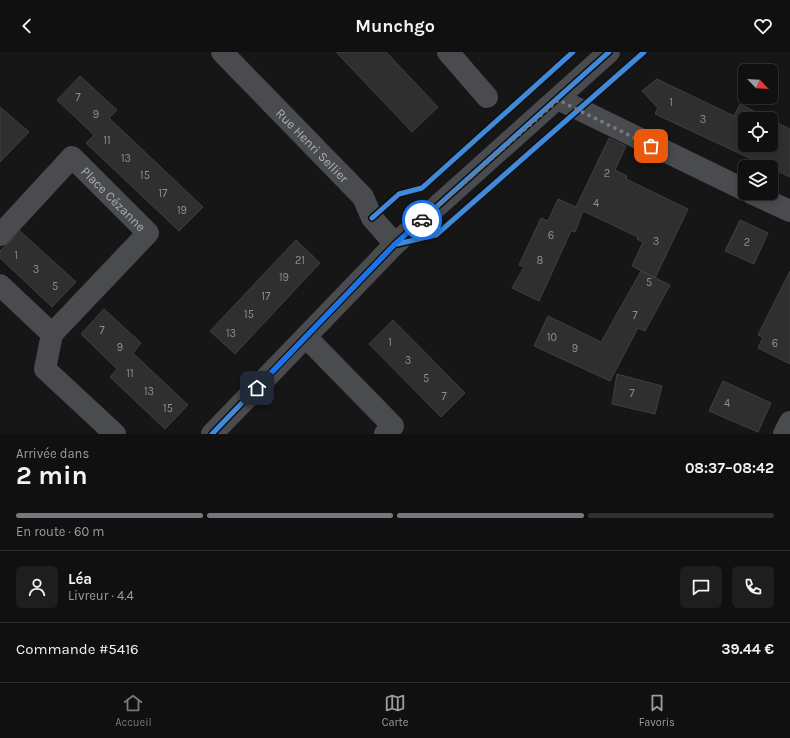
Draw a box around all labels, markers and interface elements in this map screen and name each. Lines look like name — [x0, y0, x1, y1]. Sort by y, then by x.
icon: back — [16, 15, 38, 37]
text: Munchgo — [355, 15, 435, 37]
icon: heart — [752, 15, 774, 37]
north arrow — [738, 64, 778, 104]
map controls — [738, 64, 778, 200]
house number: 7 — [75, 91, 81, 104]
house number: 1 — [669, 96, 673, 109]
street label: Rue Henri Sellier — [273, 105, 352, 186]
house number: 9 — [93, 108, 99, 121]
button: locate — [738, 112, 778, 152]
house number: 3 — [700, 113, 706, 126]
pin — [634, 129, 668, 163]
house number: 11 — [103, 134, 111, 147]
icon: bag — [640, 135, 662, 157]
house number: 13 — [121, 152, 131, 165]
button: layers — [738, 160, 778, 200]
street label: Place Cézanne — [78, 164, 149, 235]
house number: 2 — [604, 167, 610, 180]
house number: 15 — [140, 169, 150, 182]
house number: 17 — [159, 187, 167, 200]
house number: 4 — [593, 197, 599, 210]
courier — [402, 200, 442, 240]
house number: 19 — [177, 204, 187, 217]
icon: car — [411, 209, 433, 231]
house number: 6 — [548, 229, 554, 242]
house number: 3 — [653, 235, 659, 248]
house number: 2 — [744, 236, 750, 249]
house number: 1 — [14, 249, 18, 262]
house number: 21 — [295, 254, 305, 267]
house number: 8 — [537, 254, 544, 267]
house number: 3 — [33, 263, 39, 276]
house number: 19 — [279, 271, 289, 284]
house number: 5 — [646, 276, 652, 289]
house number: 5 — [52, 280, 58, 293]
house number: 17 — [262, 290, 270, 303]
house number: 15 — [244, 308, 254, 321]
house number: 7 — [632, 309, 638, 322]
house number: 7 — [99, 324, 105, 337]
house number: 13 — [226, 327, 236, 340]
house number: 10 — [547, 331, 557, 344]
house number: 1 — [388, 336, 392, 349]
house number: 6 — [772, 337, 778, 350]
house number: 9 — [117, 341, 123, 354]
house number: 9 — [572, 342, 578, 355]
house number: 3 — [405, 354, 411, 367]
house number: 11 — [126, 367, 134, 380]
pin — [240, 371, 274, 405]
house number: 5 — [423, 372, 429, 385]
icon: home — [246, 377, 268, 399]
house number: 13 — [144, 385, 154, 398]
house number: 7 — [629, 387, 635, 400]
house number: 7 — [441, 390, 447, 403]
house number: 4 — [724, 397, 730, 410]
house number: 15 — [163, 402, 173, 415]
text: Arrivée dans — [16, 446, 89, 461]
text: 08:37–08:42 — [685, 459, 774, 477]
text: 2 min — [16, 460, 88, 491]
text: En route · 60 m — [16, 524, 104, 539]
button: person — [16, 566, 58, 608]
button: chat — [680, 566, 722, 608]
button: phone — [732, 566, 774, 608]
text: Léa — [68, 570, 92, 588]
text: Livreur · 4.4 — [68, 588, 134, 603]
text: Commande #5416 — [16, 640, 139, 658]
text: 39.44 € — [721, 640, 774, 658]
tab: Accueil — [115, 692, 152, 729]
tab: Carte — [382, 692, 408, 729]
tab: Favoris — [639, 692, 675, 729]

